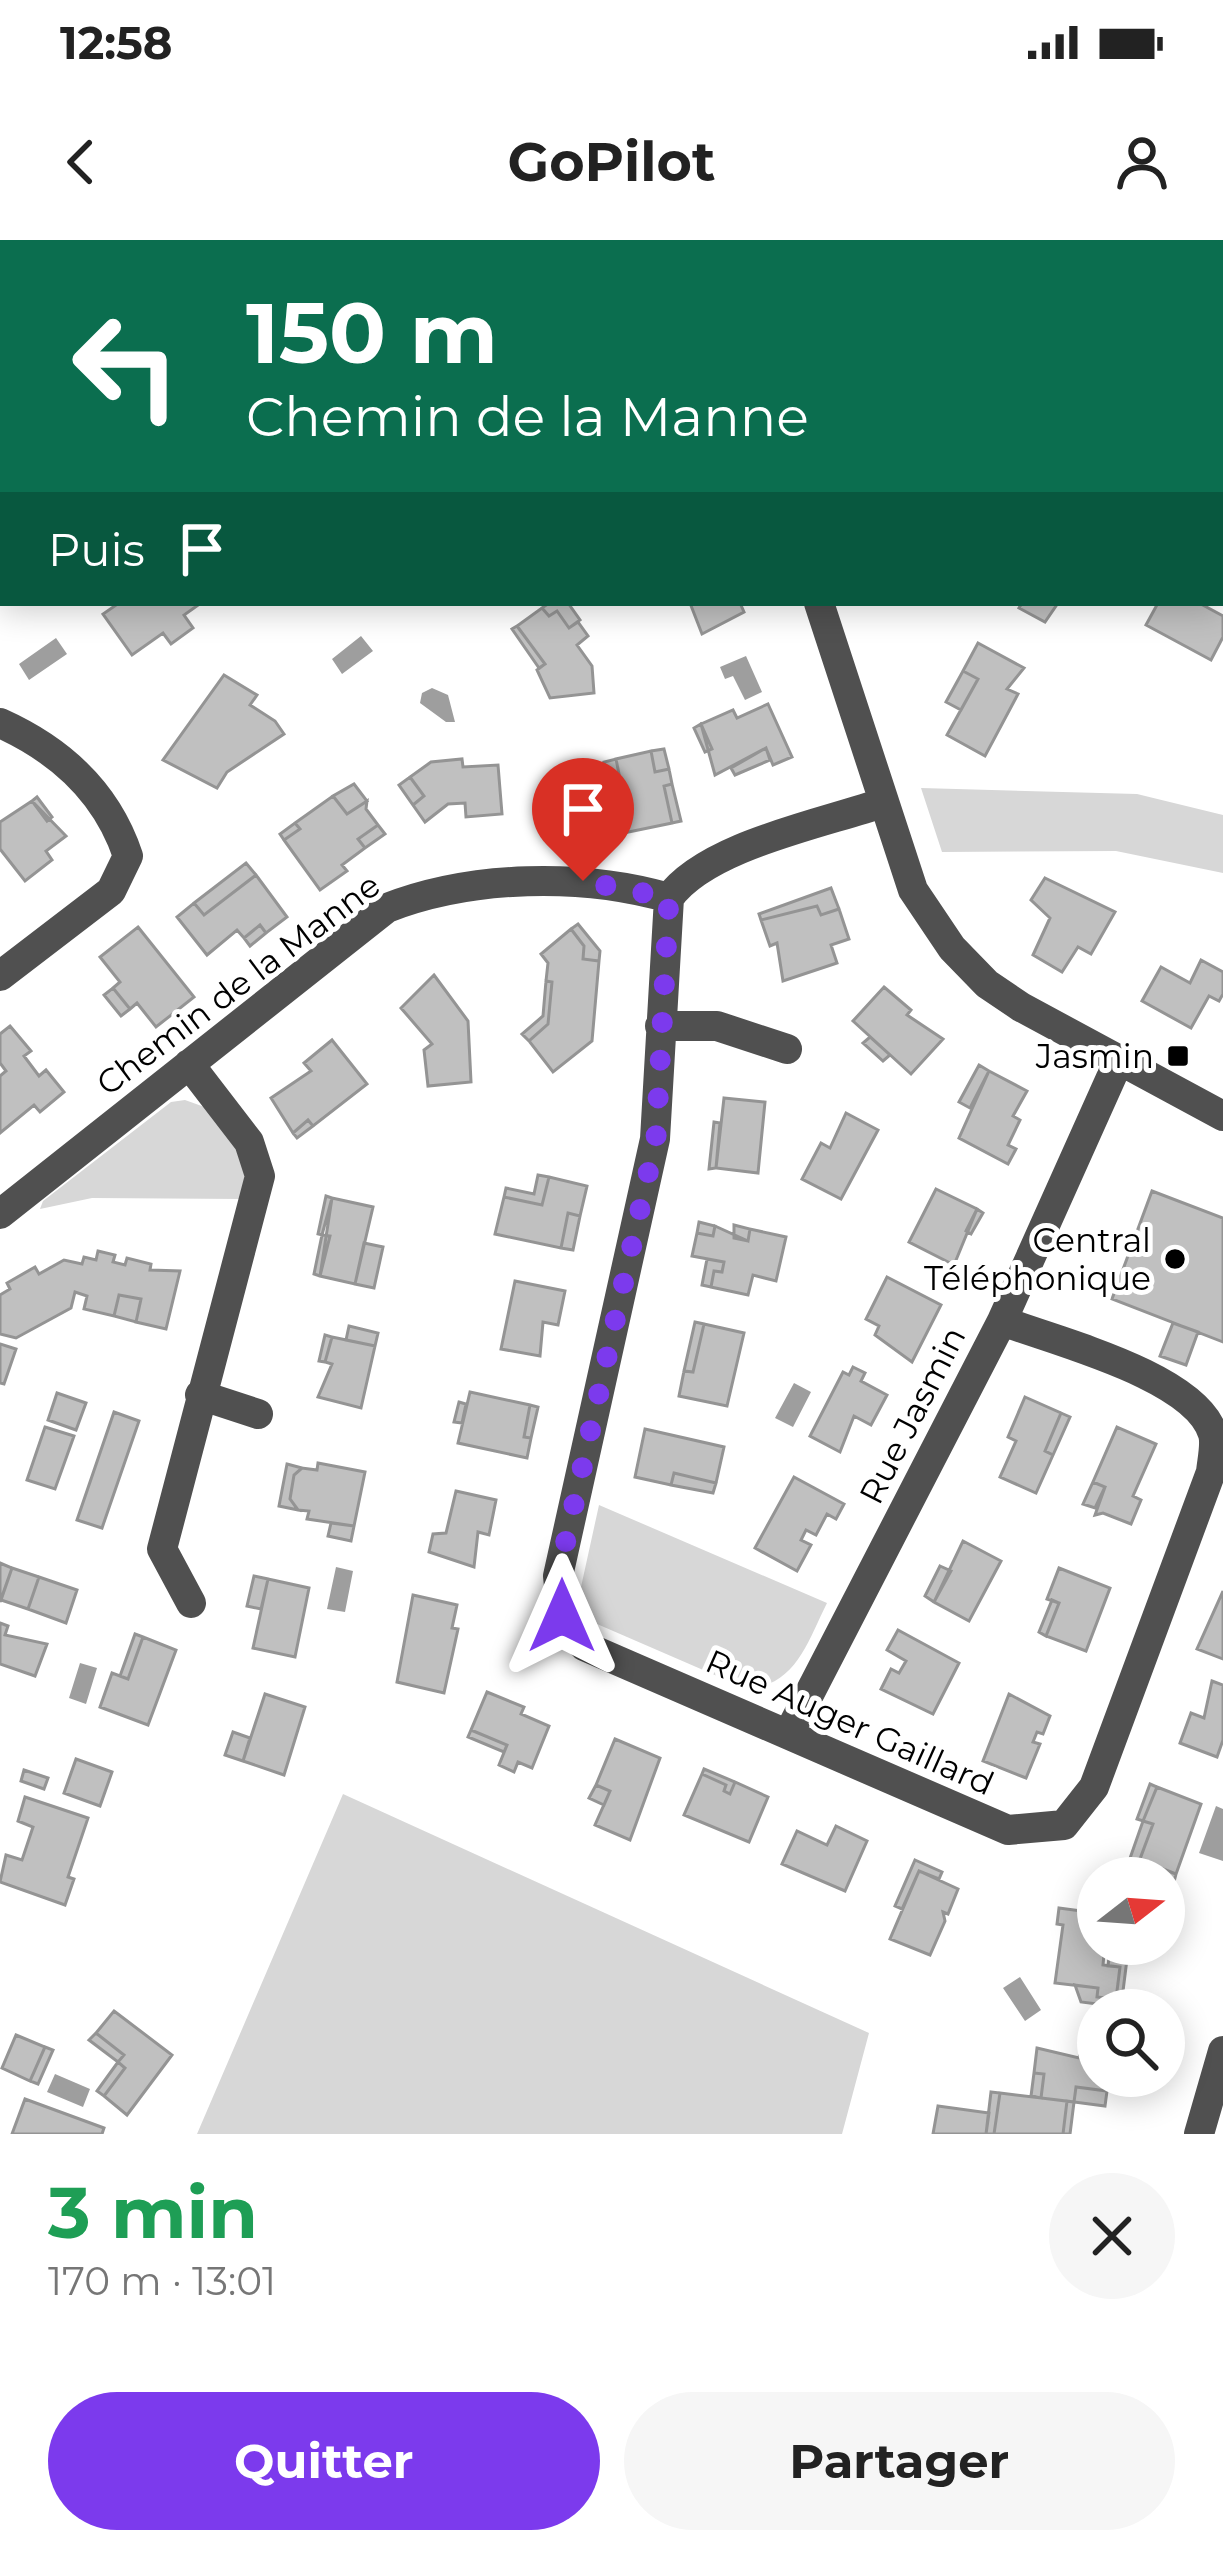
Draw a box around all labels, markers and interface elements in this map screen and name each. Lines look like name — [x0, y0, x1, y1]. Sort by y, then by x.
text: 12:58 — [60, 15, 172, 70]
icon: back — [48, 129, 114, 195]
text: GoPilot — [508, 129, 715, 195]
icon: person — [1109, 129, 1175, 195]
text: 150 m — [246, 282, 498, 384]
icon: left — [48, 288, 204, 444]
text: Chemin de la Manne — [246, 384, 809, 450]
icon: arrive — [169, 516, 235, 582]
text: Puis — [48, 522, 145, 577]
pin — [532, 758, 634, 881]
icon: arrive — [550, 776, 616, 842]
street label: Chemin de la Manne — [89, 865, 387, 1103]
place label: Jasmin — [1035, 1036, 1154, 1076]
marker: Jasmin — [1165, 1043, 1191, 1069]
place label: Central Téléphonique — [924, 1220, 1151, 1298]
marker: Central Téléphonique — [1162, 1246, 1188, 1272]
street label: Rue Jasmin — [850, 1320, 974, 1510]
position arrow — [499, 1553, 625, 1679]
street label: Rue Auger Gaillard — [700, 1641, 1000, 1803]
north arrow — [1077, 1857, 1185, 1965]
map controls — [1077, 1857, 1185, 2097]
button: search — [1077, 1989, 1185, 2097]
text: 3 min — [48, 2168, 258, 2256]
button: close — [1049, 2173, 1175, 2299]
text: 170 m · 13:01 — [48, 2257, 276, 2305]
button: Quitter — [48, 2392, 600, 2530]
button: Partager — [624, 2392, 1175, 2530]

